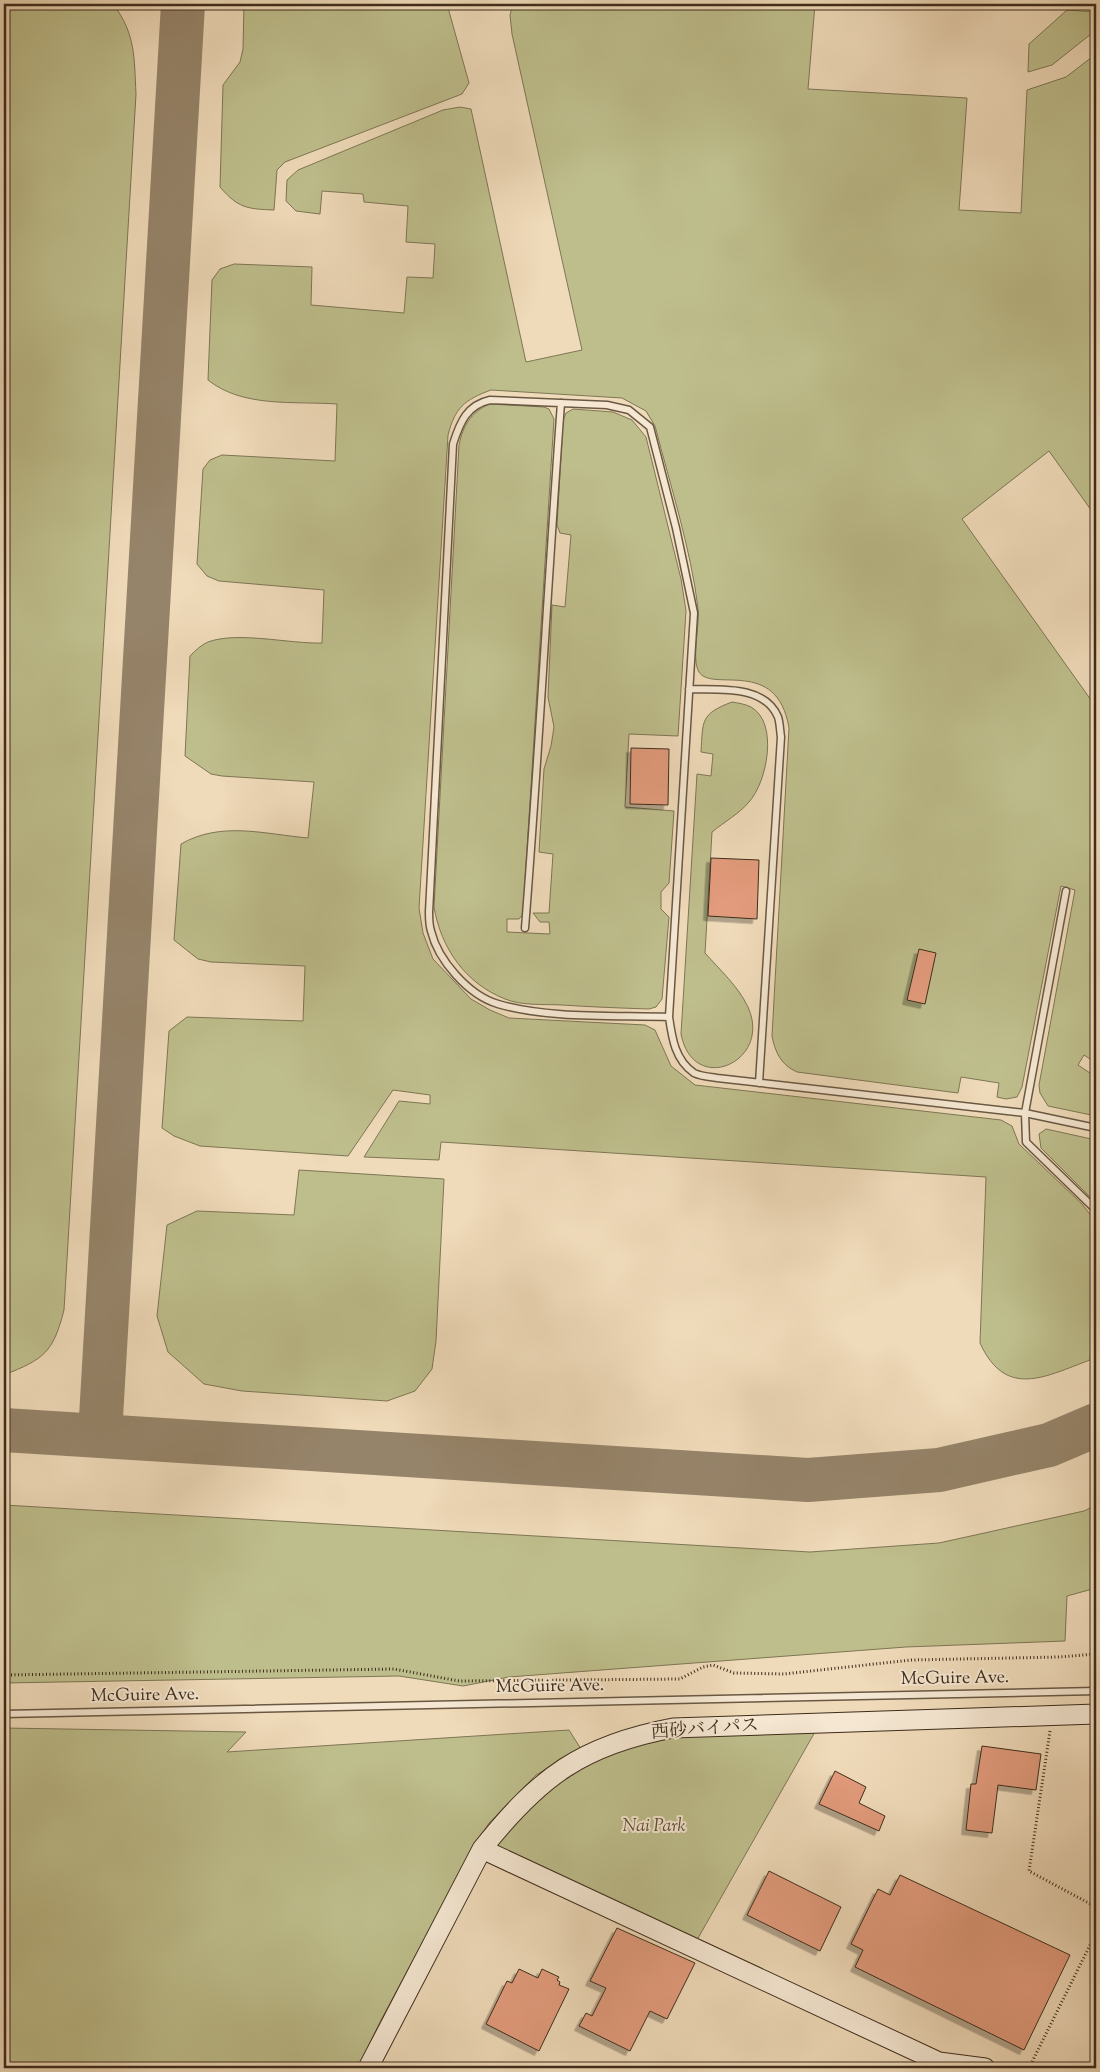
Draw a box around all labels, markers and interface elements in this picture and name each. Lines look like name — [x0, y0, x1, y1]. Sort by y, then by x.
street label: McGuire Ave. — [901, 1665, 1009, 1693]
street label: McGuire Ave. — [496, 1673, 604, 1701]
street label: McGuire Ave. — [91, 1682, 199, 1710]
street label: 西砂バイパス — [650, 1713, 760, 1747]
park label: Nai Park — [622, 1814, 686, 1840]

